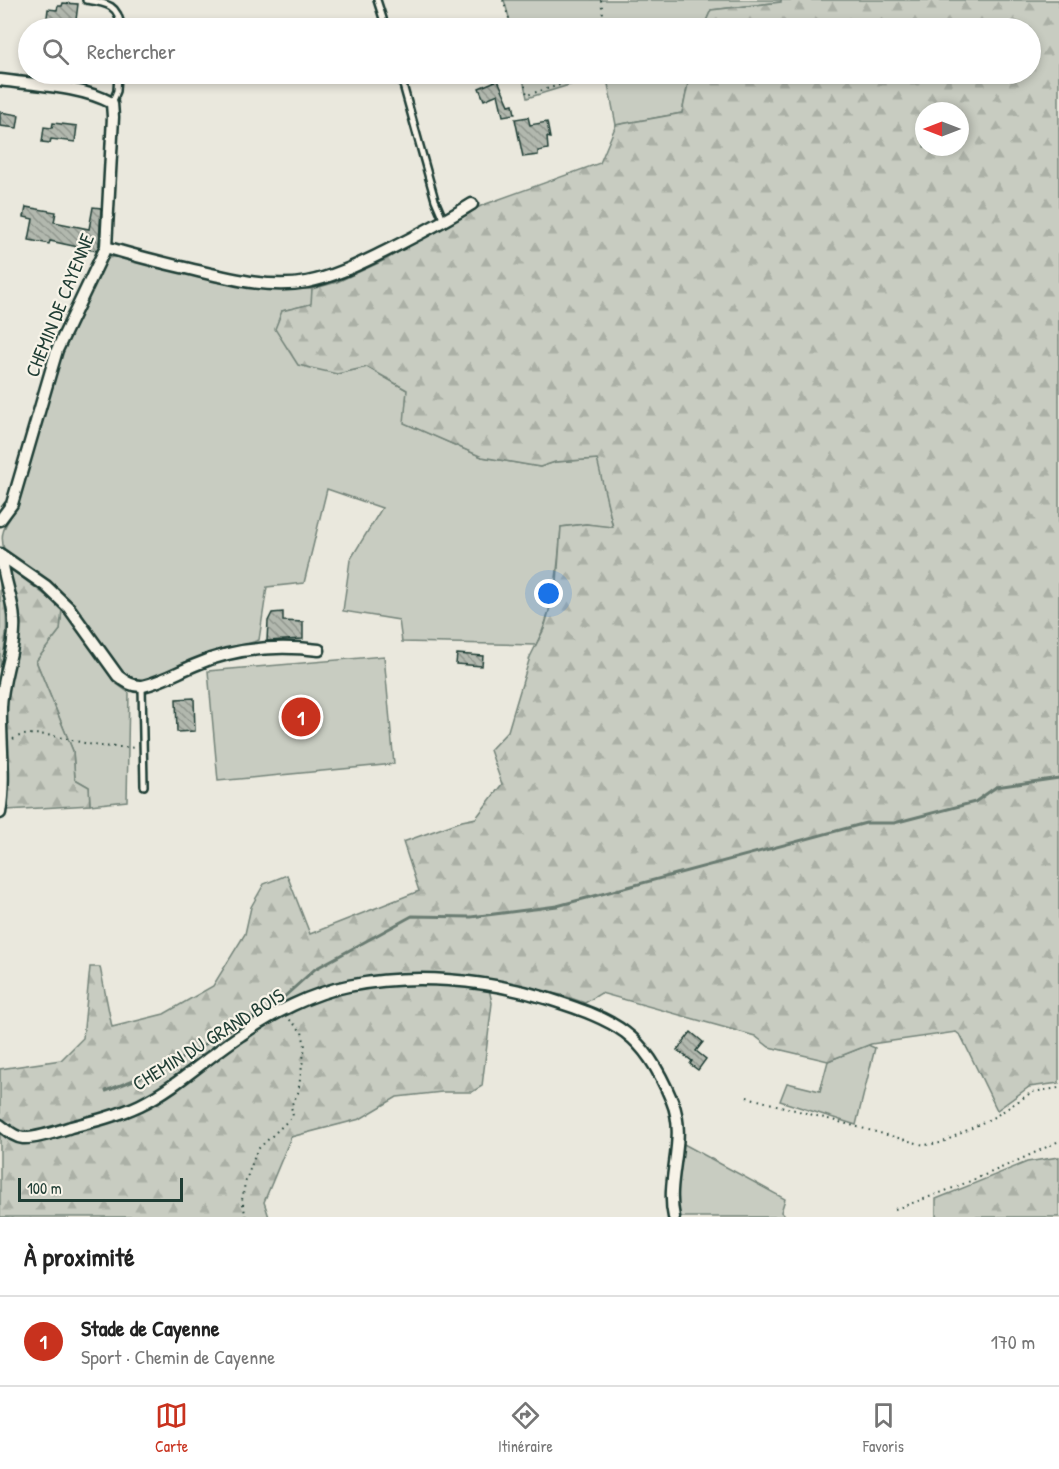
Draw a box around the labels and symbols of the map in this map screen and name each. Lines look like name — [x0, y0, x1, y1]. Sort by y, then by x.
north arrow — [915, 102, 969, 156]
street label: CHEMIN DE CAYENNE — [18, 229, 100, 381]
your location — [534, 579, 563, 608]
pin: 1 — [282, 694, 320, 740]
street label: CHEMIN DU GRAND BOIS — [127, 981, 289, 1097]
scale bar — [18, 1175, 183, 1202]

